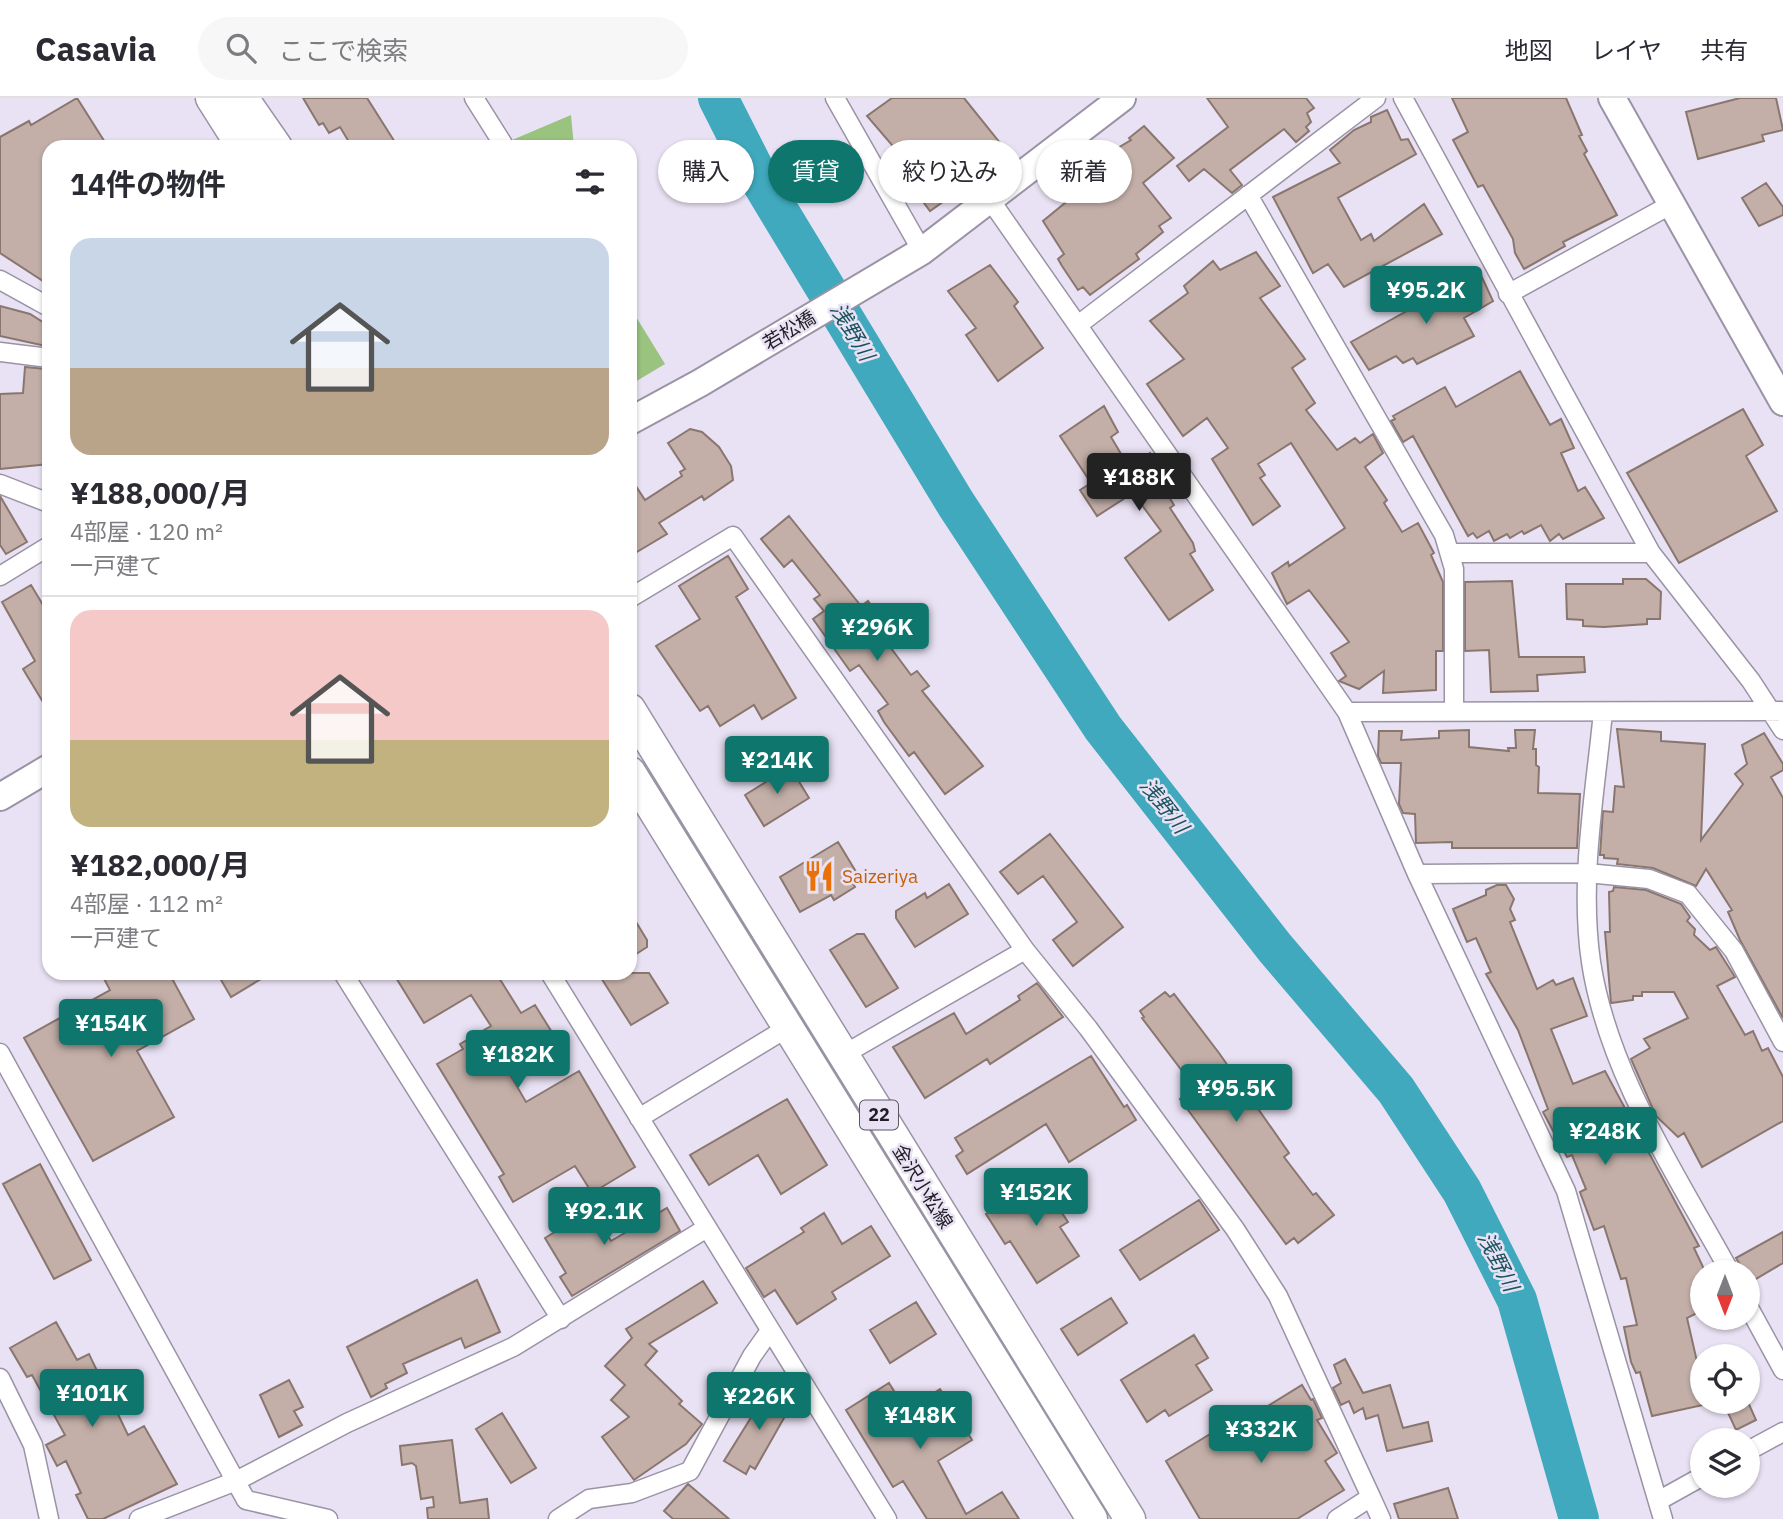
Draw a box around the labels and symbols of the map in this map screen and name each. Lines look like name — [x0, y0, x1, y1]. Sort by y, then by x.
pin: ¥95.2K — [1369, 266, 1483, 326]
water label: 浅野川 — [825, 297, 882, 367]
street label: 若松橋 — [758, 305, 820, 355]
pin: ¥188K — [1090, 454, 1188, 513]
pin: ¥296K — [828, 603, 926, 663]
pin: ¥214K — [728, 736, 826, 796]
water label: 浅野川 — [1134, 772, 1196, 840]
restaurant icon: Saizeriya — [802, 859, 836, 893]
place label: Saizeriya — [842, 864, 918, 888]
pin: ¥154K — [62, 1000, 160, 1059]
pin: ¥182K — [469, 1030, 567, 1090]
pin: ¥95.5K — [1179, 1065, 1293, 1124]
road number: 22 — [860, 1100, 898, 1130]
pin: ¥248K — [1556, 1108, 1654, 1167]
street label: 金沢小松線 — [888, 1139, 958, 1233]
pin: ¥152K — [987, 1168, 1085, 1228]
pin: ¥92.1K — [547, 1188, 661, 1247]
water label: 浅野川 — [1472, 1227, 1527, 1298]
north arrow — [1690, 1260, 1760, 1330]
pin: ¥101K — [43, 1370, 141, 1429]
pin: ¥226K — [710, 1372, 808, 1432]
pin: ¥148K — [871, 1392, 969, 1451]
pin: ¥332K — [1212, 1406, 1310, 1465]

